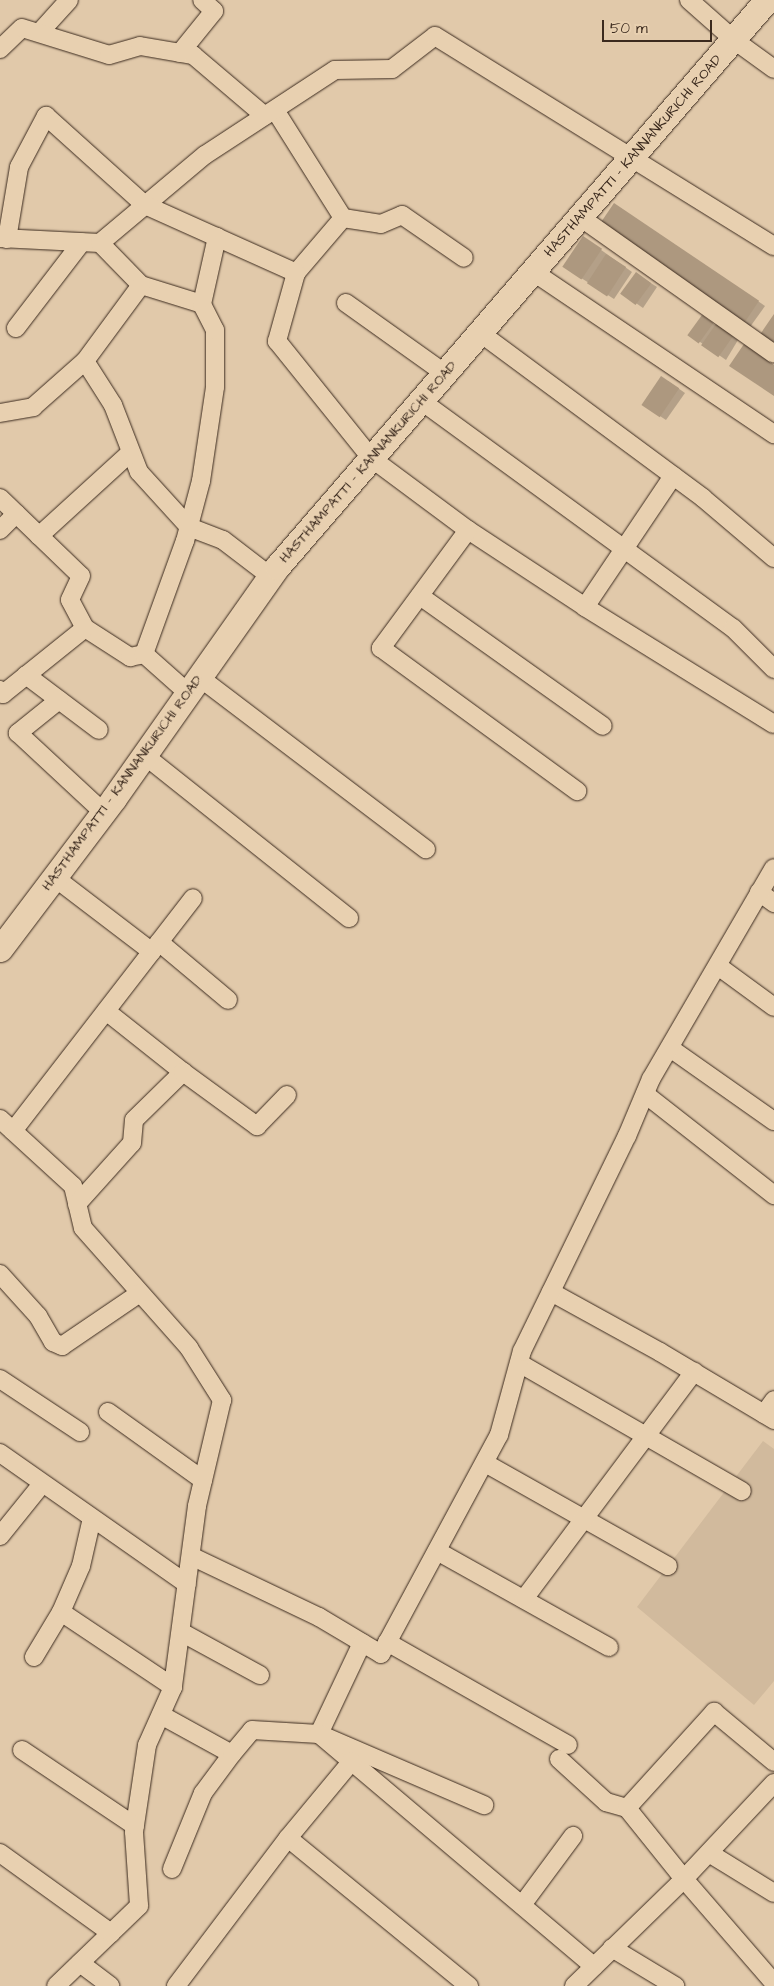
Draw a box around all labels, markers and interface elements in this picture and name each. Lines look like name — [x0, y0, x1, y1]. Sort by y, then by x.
scale bar — [604, 10, 714, 42]
text: 50 m — [610, 18, 648, 39]
street label: HASTHAMPATTI - KANNANKURICHI ROAD — [541, 52, 725, 260]
street label: HASTHAMPATTI - KANNANKURICHI ROAD — [276, 358, 460, 566]
street label: HASTHAMPATTI - KANNANKURICHI ROAD — [38, 672, 206, 894]

